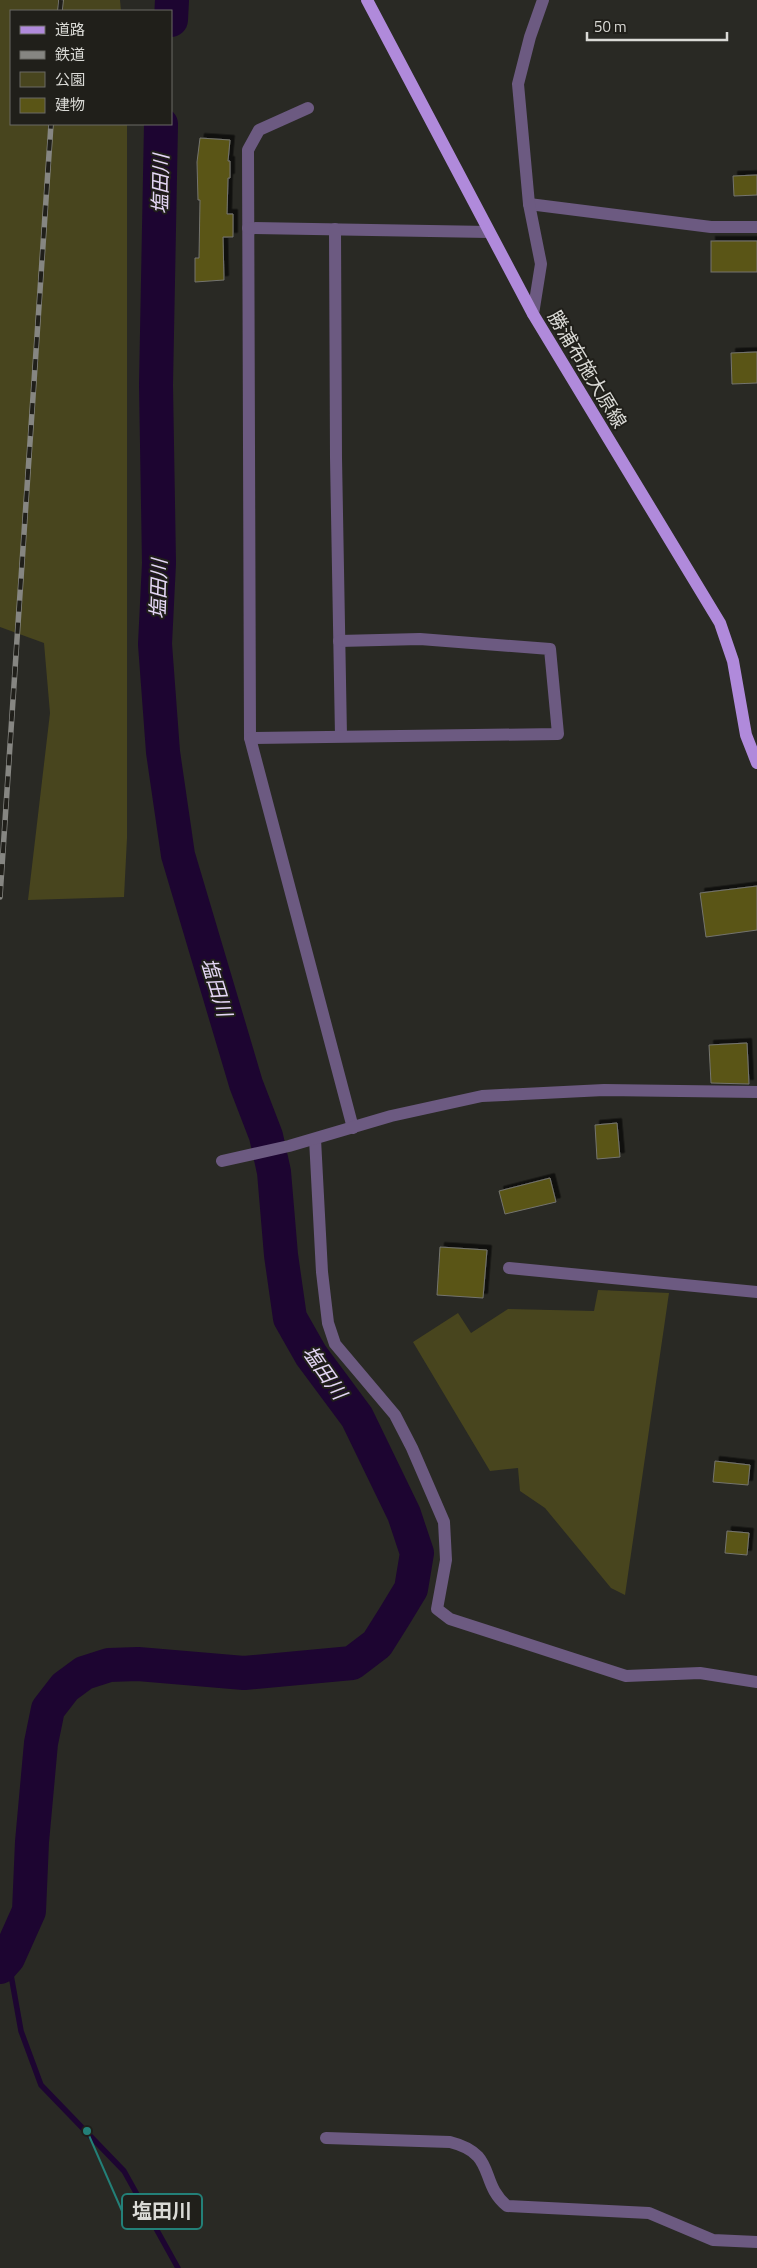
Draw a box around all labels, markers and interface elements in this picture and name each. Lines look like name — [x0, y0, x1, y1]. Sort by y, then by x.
legend — [10, 10, 172, 125]
scale bar — [587, 10, 727, 42]
text: 50 m — [594, 15, 627, 38]
text: 道路 — [55, 18, 85, 41]
text: 鉄道 — [55, 43, 85, 66]
text: 公園 — [55, 68, 85, 91]
text: 建物 — [55, 93, 85, 116]
water label: 塩田川 — [144, 152, 176, 214]
street label: 勝浦布施大原線 — [541, 305, 635, 433]
water label: 塩田川 — [141, 556, 175, 620]
water label: 塩田川 — [193, 954, 241, 1022]
water label: 塩田川 — [295, 1339, 356, 1407]
callout: 塩田川 — [122, 2194, 202, 2229]
text: 塩田川 — [132, 2195, 192, 2226]

